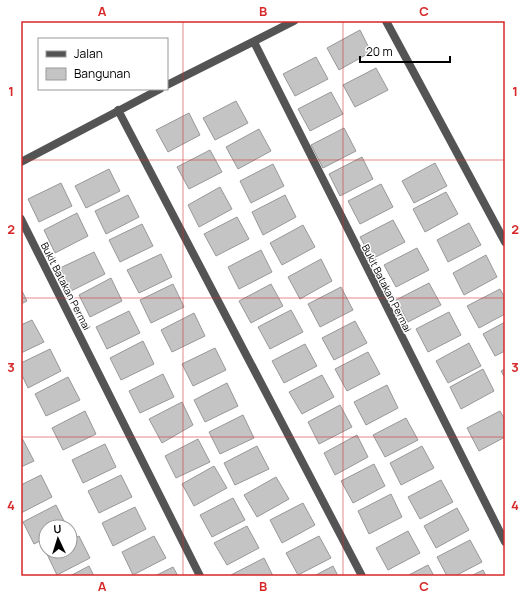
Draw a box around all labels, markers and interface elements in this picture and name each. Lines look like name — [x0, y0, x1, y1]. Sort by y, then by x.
text: A — [98, 2, 107, 20]
text: B — [259, 2, 267, 20]
text: C — [419, 2, 429, 20]
legend — [38, 38, 168, 90]
scale bar — [360, 38, 450, 64]
text: 20 m — [366, 43, 393, 60]
text: Jalan — [74, 45, 103, 62]
text: Bangunan — [74, 65, 130, 82]
text: 1 — [8, 82, 14, 100]
text: 1 — [512, 82, 518, 100]
text: 2 — [7, 220, 15, 238]
text: 2 — [511, 220, 519, 238]
street label: Bukit Batakan Permai — [38, 240, 94, 332]
street label: Bukit Batakan Permai — [359, 242, 415, 334]
text: 3 — [7, 358, 15, 376]
text: 3 — [511, 358, 519, 376]
text: 4 — [7, 496, 15, 514]
text: 4 — [511, 496, 519, 514]
north arrow — [38, 519, 78, 559]
text: U — [53, 521, 62, 536]
text: A — [98, 577, 107, 595]
text: B — [259, 577, 267, 595]
text: C — [419, 577, 429, 595]

